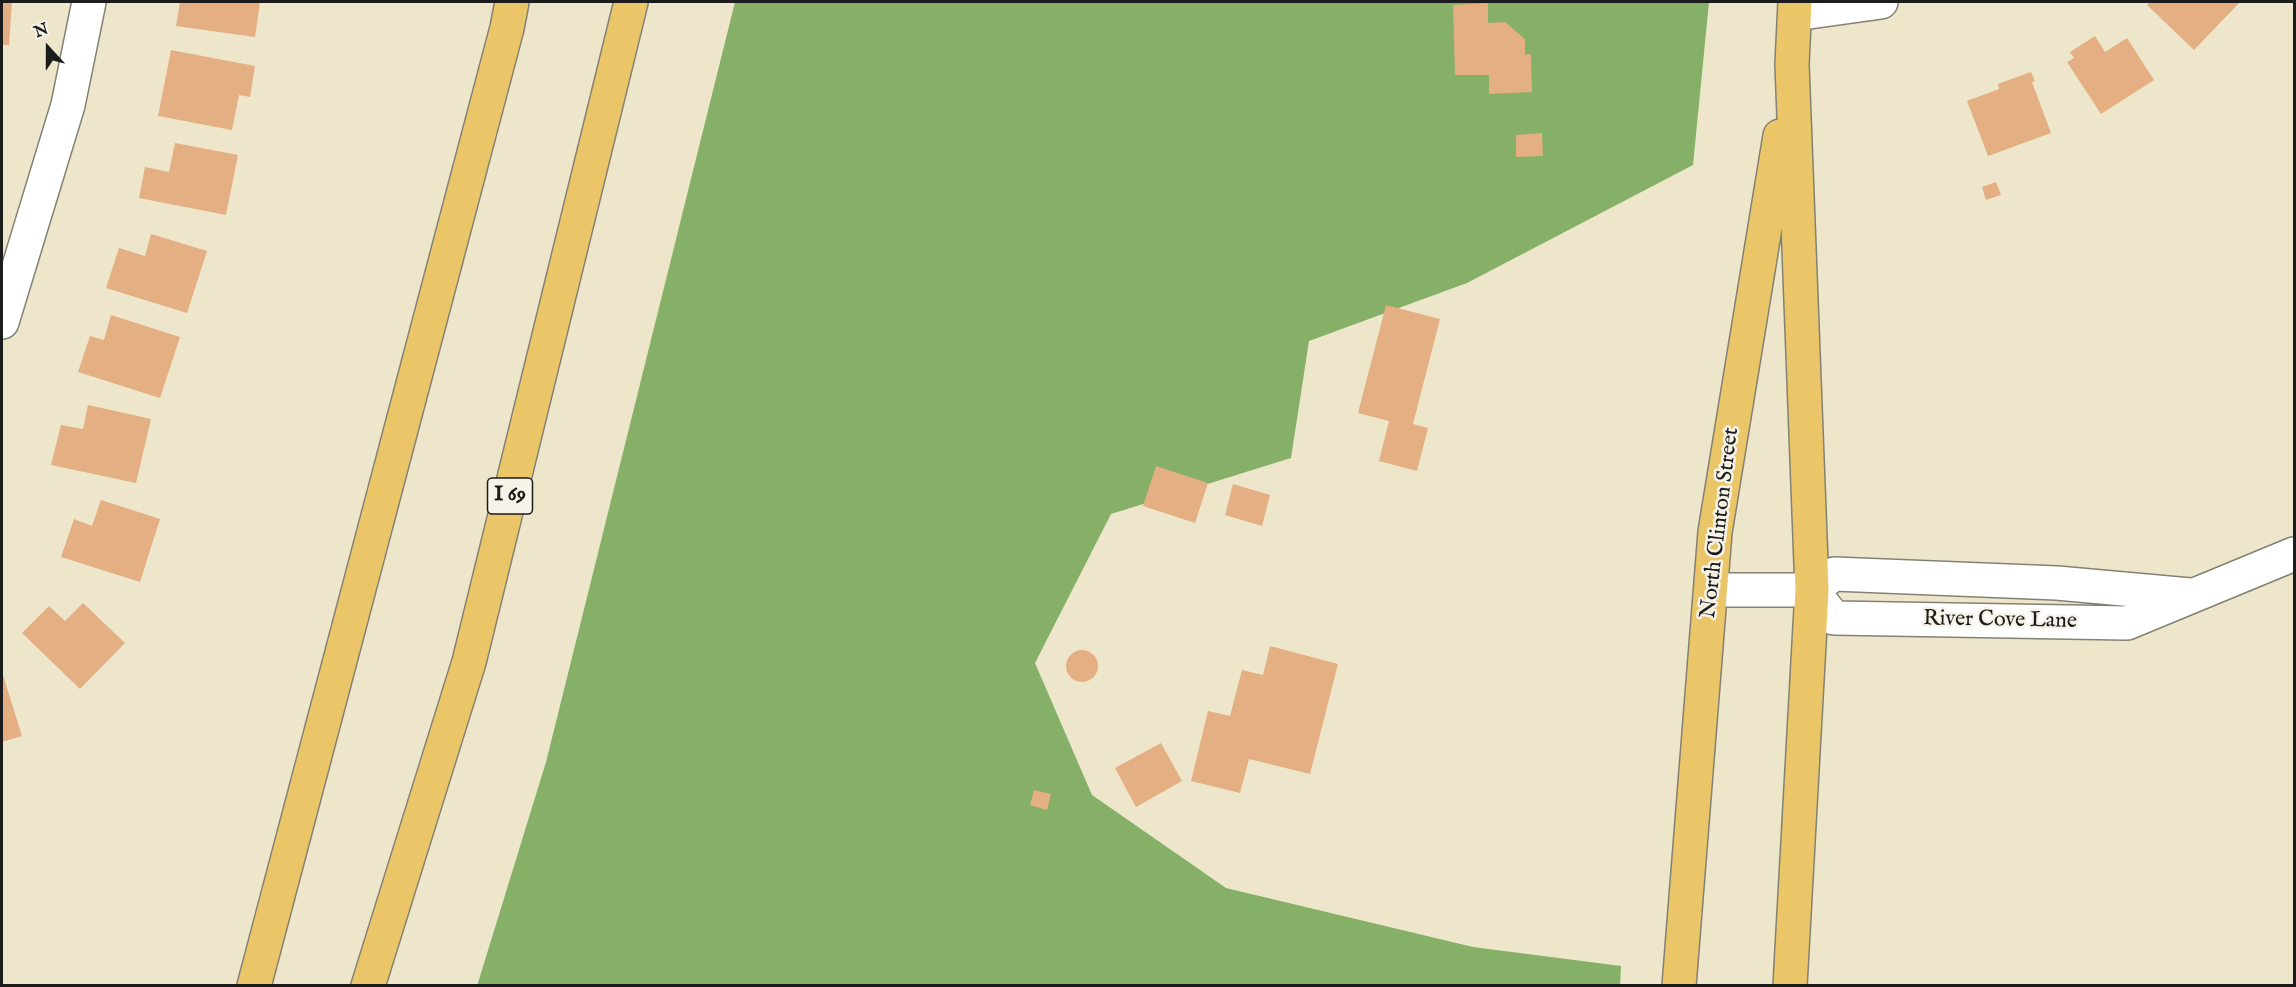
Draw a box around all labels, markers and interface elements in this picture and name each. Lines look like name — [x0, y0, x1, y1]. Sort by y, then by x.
north arrow — [18, 18, 78, 78]
text: N — [32, 19, 52, 43]
street label: North Clinton Street — [1696, 426, 1746, 620]
road number: I 69 — [488, 478, 532, 514]
street label: River Cove Lane — [1923, 606, 2077, 636]

